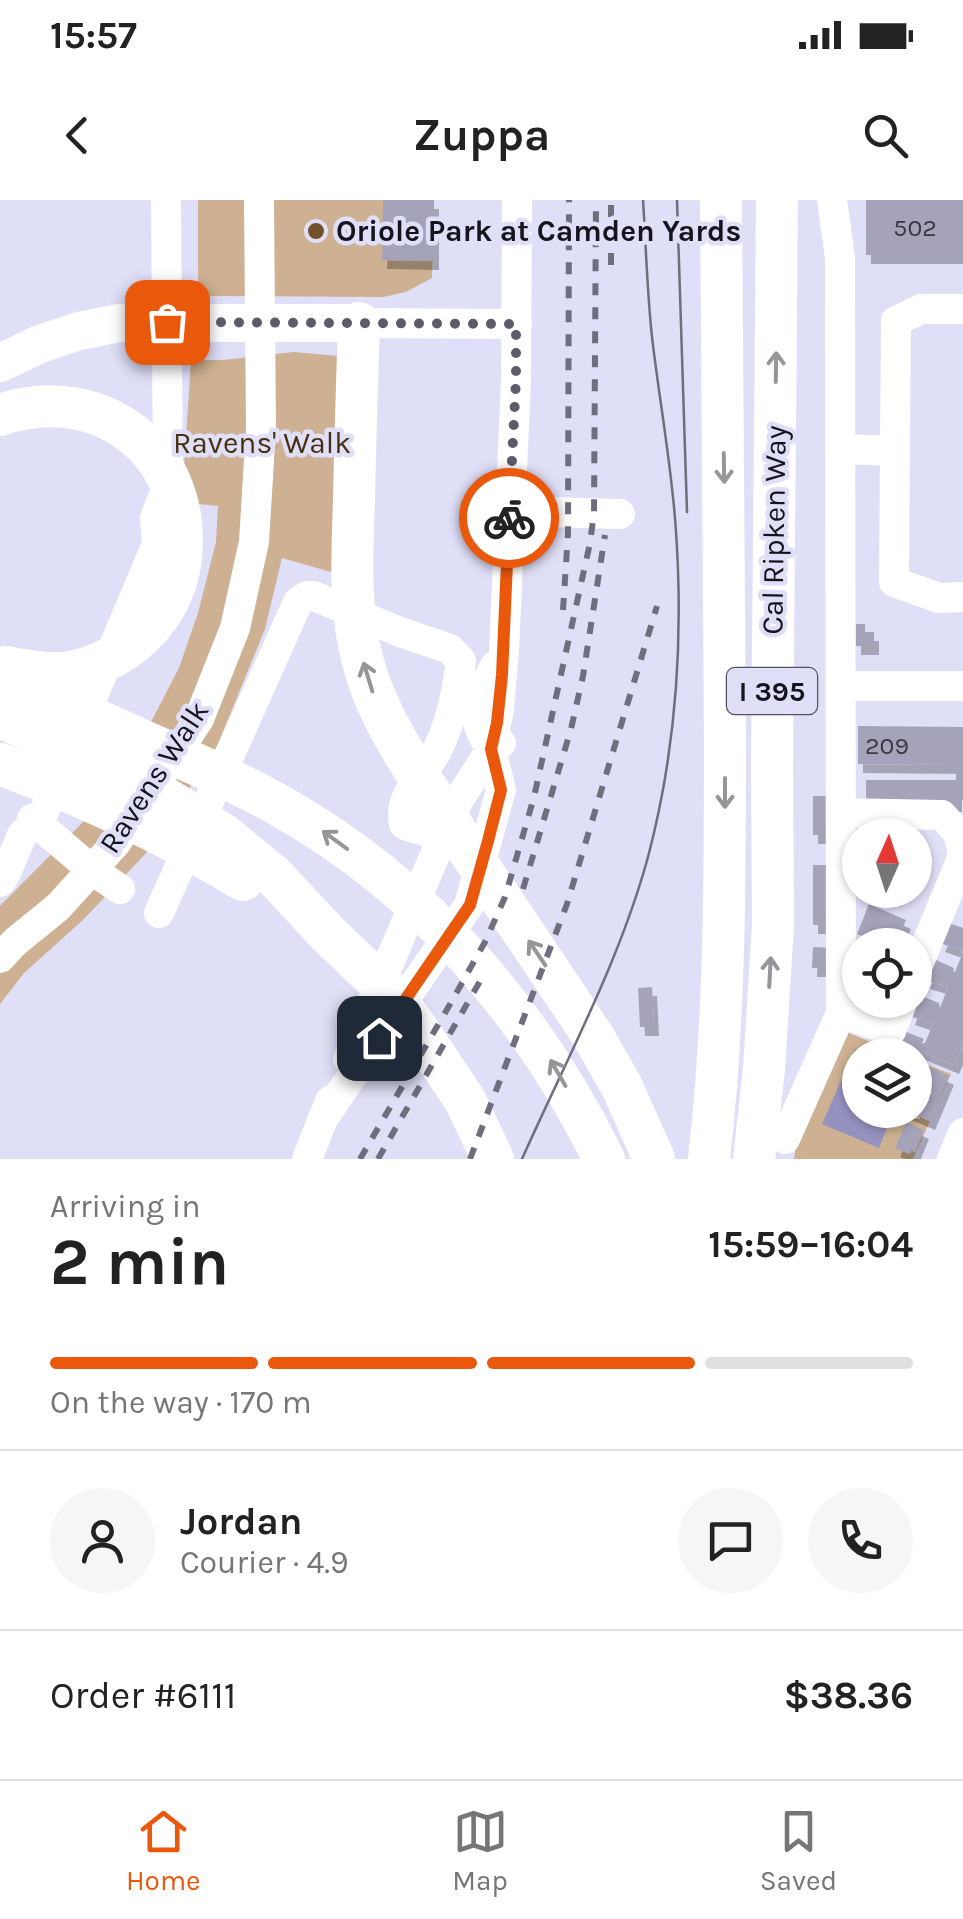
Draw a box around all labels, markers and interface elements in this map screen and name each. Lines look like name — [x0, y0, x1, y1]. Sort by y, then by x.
text: 15:57 — [50, 13, 137, 58]
icon: back — [50, 108, 105, 163]
icon: search — [858, 108, 913, 163]
text: Zuppa — [413, 109, 550, 161]
place label: Oriole Park at Camden Yards — [336, 213, 741, 249]
house number: 502 — [893, 213, 937, 242]
marker: Oriole Park at Camden Yards — [305, 220, 327, 242]
pin — [125, 280, 210, 365]
icon: bag — [140, 295, 195, 350]
one-way arrow — [766, 352, 785, 384]
park label: Ravens' Walk — [173, 425, 351, 461]
street label: Cal Ripken Way — [754, 425, 794, 635]
one-way arrow — [714, 452, 733, 484]
courier — [459, 468, 559, 568]
icon: bike — [482, 491, 537, 546]
one-way arrow — [357, 662, 375, 693]
road number: I 395 — [727, 668, 817, 714]
street label: Ravens Walk — [92, 694, 216, 860]
house number: 209 — [865, 731, 909, 760]
one-way arrow — [716, 776, 734, 809]
north arrow — [842, 818, 932, 908]
map controls — [842, 818, 932, 1128]
one-way arrow — [321, 830, 349, 851]
button: locate — [842, 928, 932, 1018]
one-way arrow — [527, 940, 548, 968]
one-way arrow — [761, 957, 780, 989]
pin — [337, 996, 422, 1081]
icon: home — [352, 1011, 407, 1066]
button: layers — [842, 1038, 932, 1128]
one-way arrow — [547, 1059, 567, 1089]
text: Arriving in — [50, 1188, 201, 1225]
text: 15:59–16:04 — [708, 1222, 913, 1267]
text: 2 min — [50, 1224, 229, 1300]
text: On the way · 170 m — [50, 1384, 312, 1421]
button: person — [50, 1488, 155, 1593]
button: chat — [678, 1488, 783, 1593]
button: phone — [808, 1488, 913, 1593]
text: Jordan — [180, 1499, 303, 1544]
text: Courier · 4.9 — [180, 1544, 349, 1581]
text: Order #6111 — [50, 1673, 236, 1718]
text: $38.36 — [784, 1673, 913, 1718]
tab: Home — [126, 1804, 201, 1897]
tab: Map — [452, 1804, 508, 1897]
tab: Saved — [760, 1804, 837, 1897]

